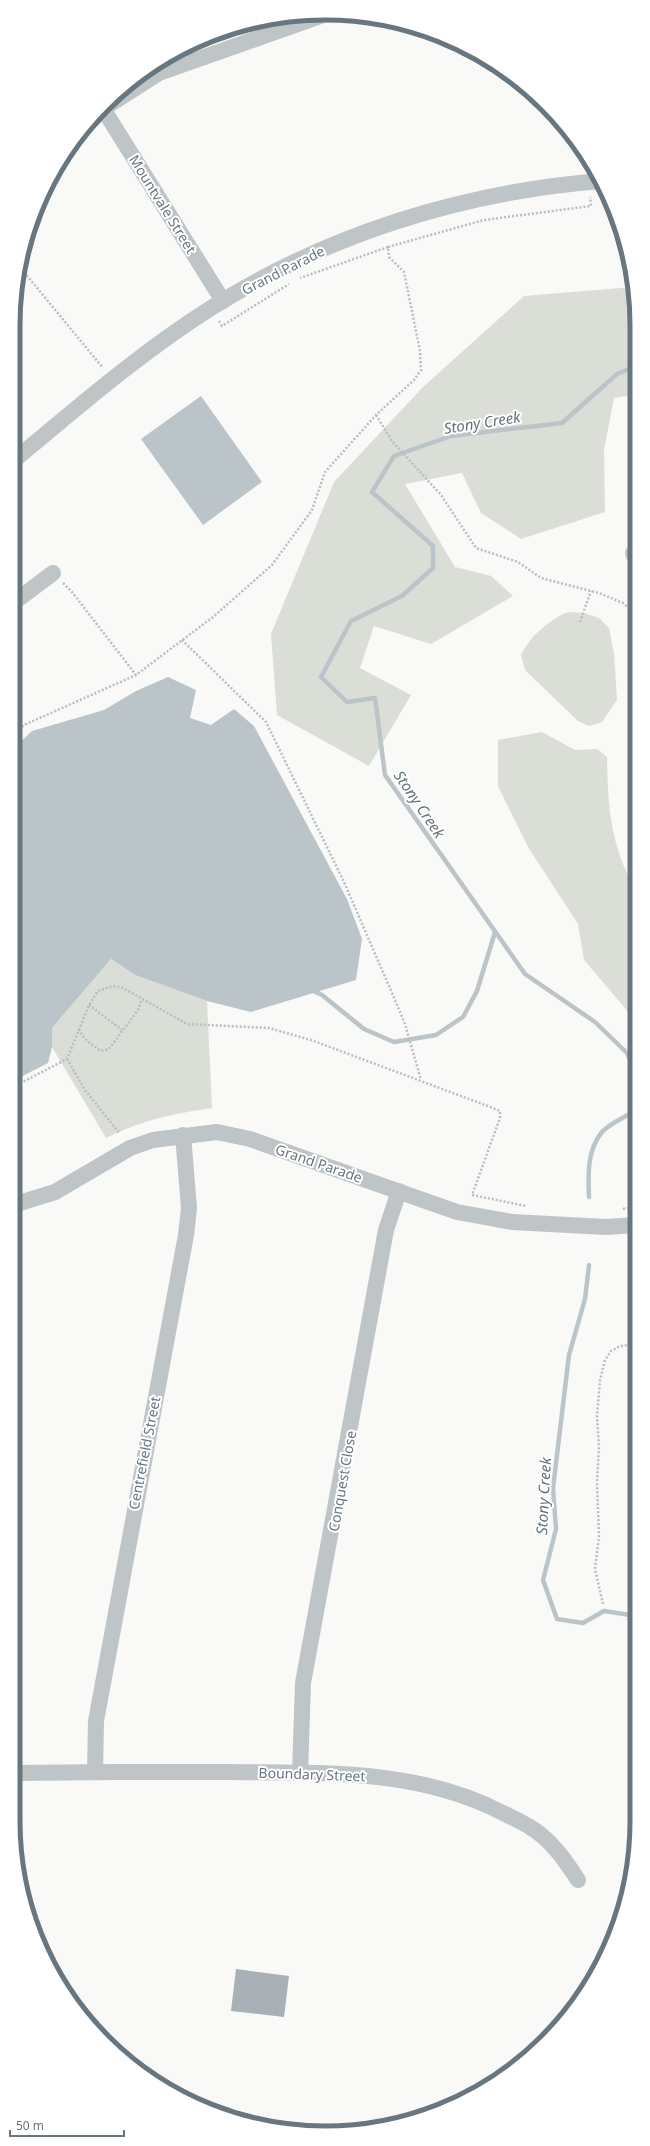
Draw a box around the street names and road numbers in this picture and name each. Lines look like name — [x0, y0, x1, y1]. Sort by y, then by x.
street label: Mountvale Street — [125, 151, 201, 257]
street label: Grand Parade — [238, 241, 328, 299]
street label: Grand Parade — [273, 1139, 365, 1187]
street label: Centrefield Street — [124, 1395, 164, 1511]
street label: Conquest Close — [324, 1429, 360, 1533]
street label: Boundary Street — [258, 1763, 366, 1785]

